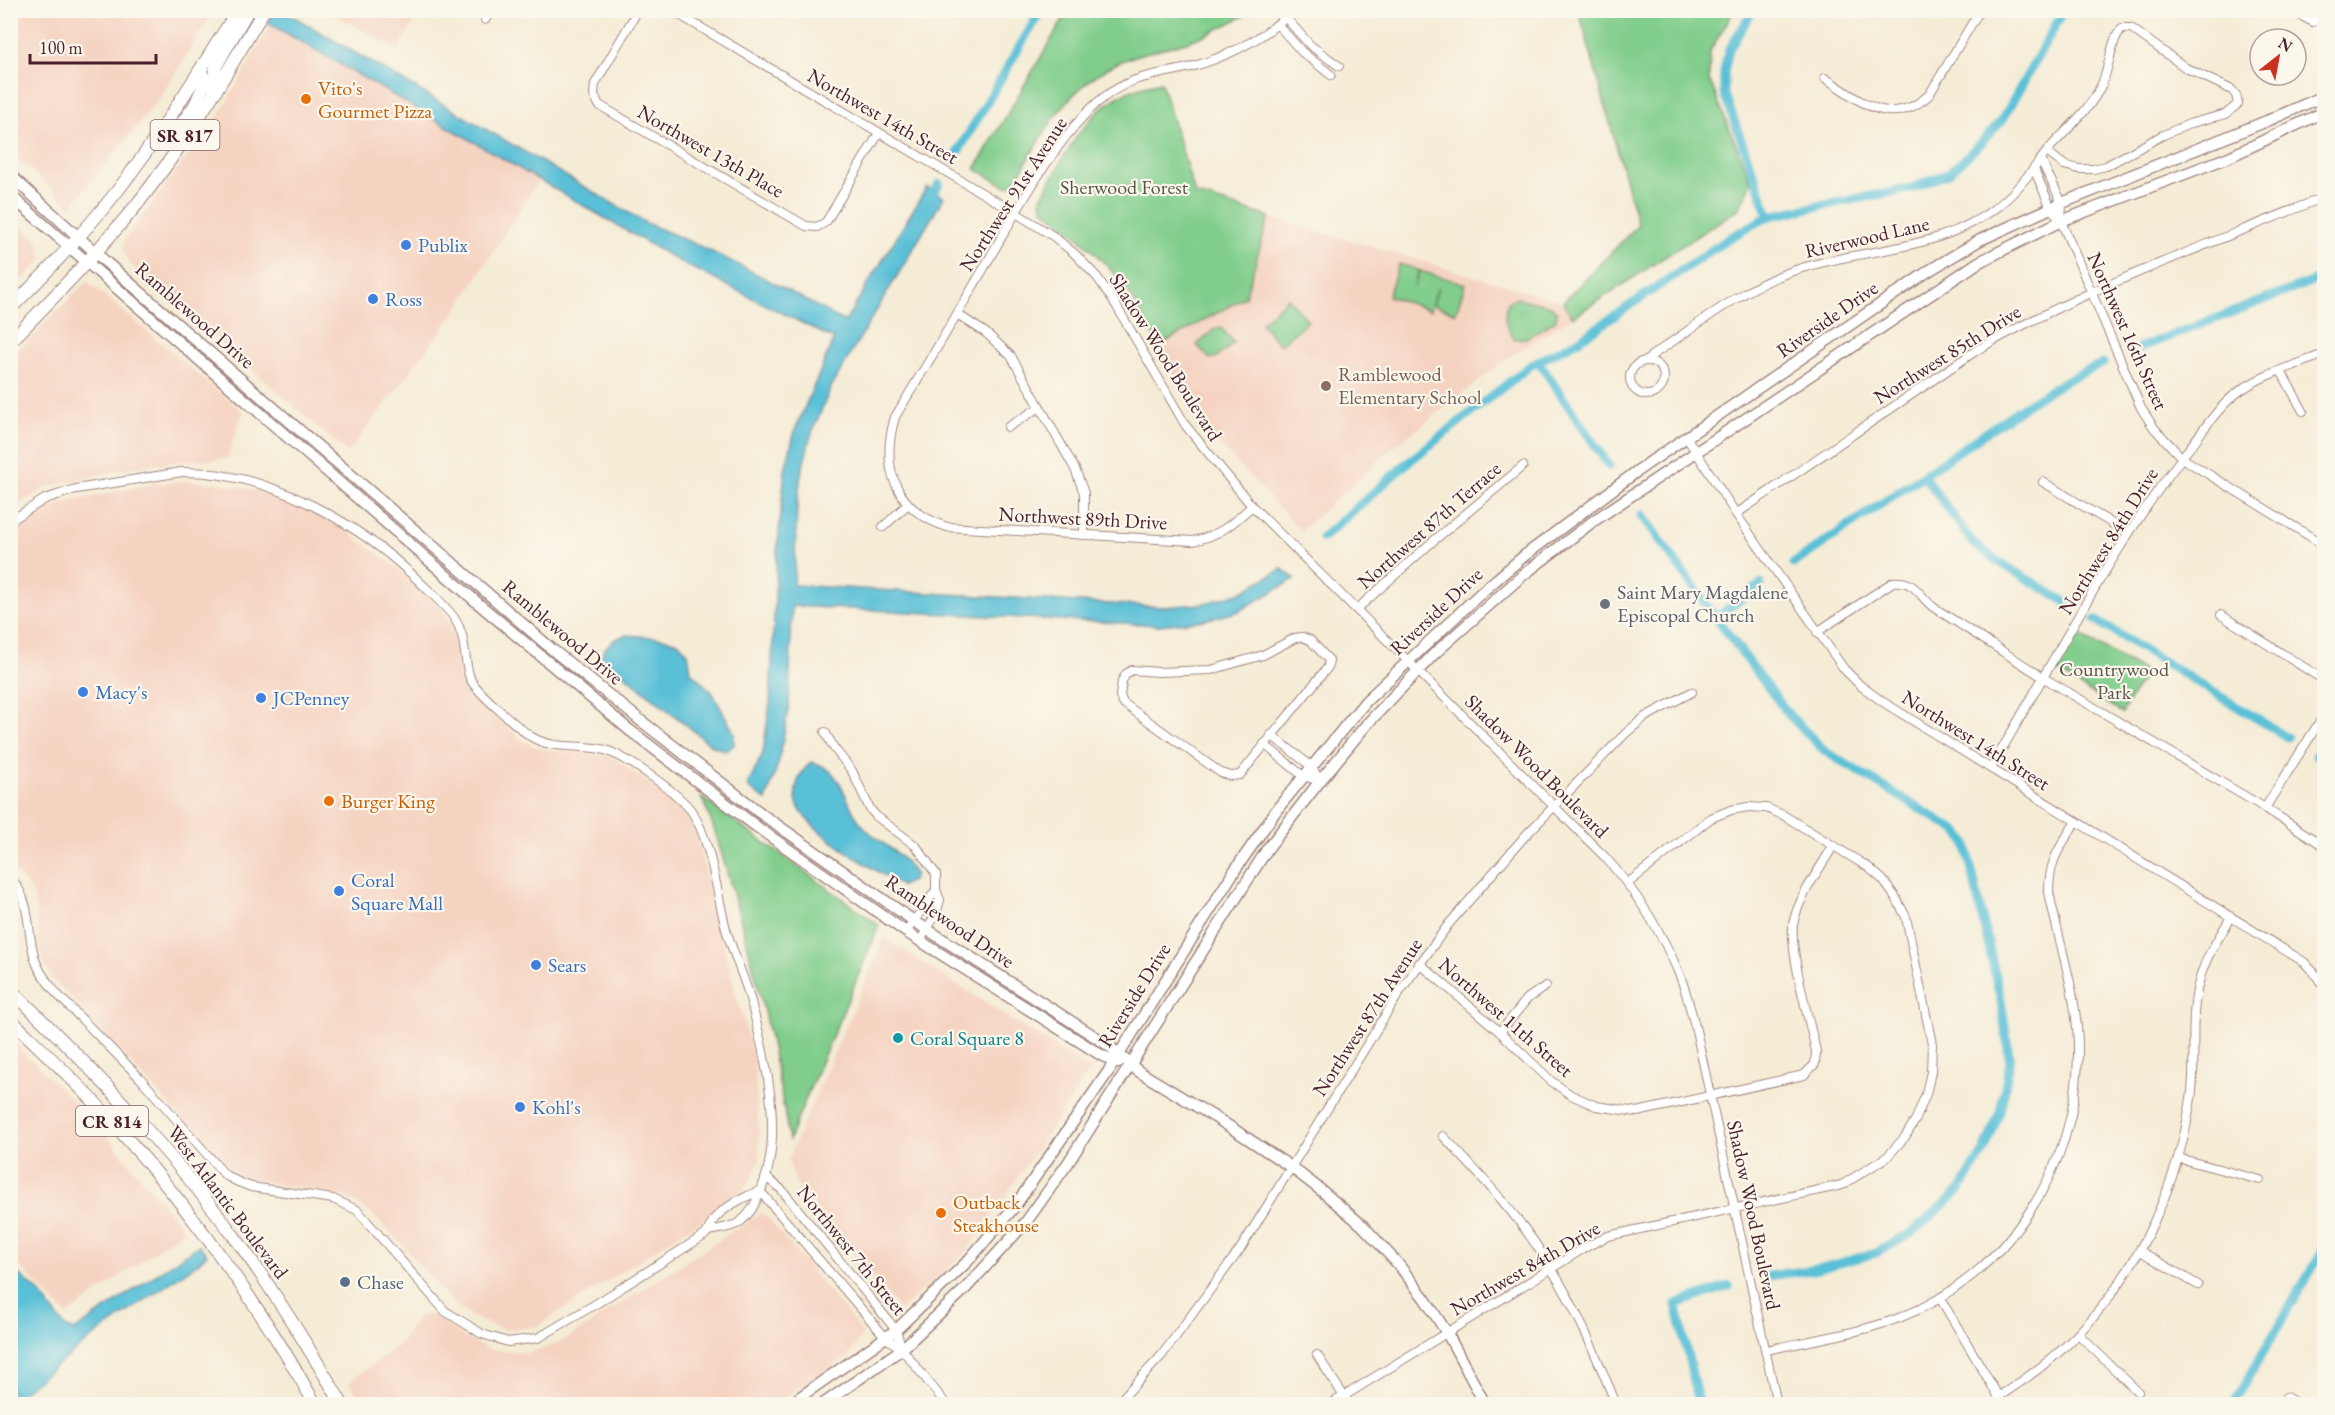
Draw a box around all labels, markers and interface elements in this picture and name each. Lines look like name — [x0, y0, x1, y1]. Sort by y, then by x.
scale bar — [30, 27, 156, 65]
north arrow — [2248, 27, 2308, 87]
text: N — [2275, 32, 2296, 57]
text: 100 m — [39, 36, 83, 59]
street label: Northwest 14th Street — [803, 62, 964, 170]
place label: Vito's Gourmet Pizza — [318, 75, 432, 124]
marker: Vito's Gourmet Pizza — [299, 92, 313, 106]
street label: Northwest 13th Place — [633, 98, 789, 204]
street label: Northwest 91st Avenue — [953, 111, 1073, 276]
road number: SR 817 — [150, 120, 219, 150]
park label: Sherwood Forest — [1060, 174, 1189, 200]
street label: Riverwood Lane — [1802, 210, 1932, 264]
place label: Publix — [418, 232, 468, 258]
marker: Publix — [399, 238, 413, 252]
street label: Northwest 16th Street — [2082, 248, 2175, 415]
street label: Ramblewood Drive — [130, 256, 260, 374]
street label: Shadow Wood Boulevard — [1104, 268, 1229, 447]
street label: Riverside Drive — [1771, 274, 1883, 363]
place label: Ross — [385, 286, 422, 312]
marker: Ross — [366, 292, 380, 306]
street label: Northwest 85th Drive — [1869, 298, 2026, 410]
place label: Ramblewood Elementary School — [1338, 361, 1482, 410]
marker: Ramblewood Elementary School — [1319, 379, 1333, 393]
street label: Northwest 87th Terrace — [1352, 455, 1506, 595]
street label: Northwest 84th Drive — [2052, 462, 2164, 619]
street label: Northwest 89th Drive — [998, 501, 1168, 535]
street label: Riverside Drive — [1384, 561, 1488, 661]
street label: Ramblewood Drive — [497, 574, 629, 690]
place label: Saint Mary Magdalene Episcopal Church — [1617, 579, 1789, 628]
marker: Saint Mary Magdalene Episcopal Church — [1598, 597, 1612, 611]
park label: Countrywood Park — [2059, 656, 2170, 705]
place label: Macy's — [95, 679, 148, 705]
street label: Northwest 14th Street — [1897, 684, 2056, 796]
marker: Macy's — [76, 685, 90, 699]
place label: JCPenney — [271, 685, 350, 711]
street label: Shadow Wood Boulevard — [1459, 688, 1615, 844]
marker: JCPenney — [254, 691, 268, 705]
place label: Burger King — [341, 788, 435, 814]
marker: Burger King — [322, 794, 336, 808]
place label: Coral Square Mall — [351, 867, 443, 916]
street label: Ramblewood Drive — [880, 868, 1020, 974]
marker: Coral Square Mall — [332, 884, 346, 898]
street label: Northwest 87th Avenue — [1306, 933, 1428, 1101]
street label: Riverside Drive — [1092, 938, 1176, 1052]
street label: Northwest 11th Street — [1433, 951, 1579, 1083]
place label: Sears — [548, 952, 586, 978]
marker: Sears — [529, 958, 543, 972]
place label: Coral Square 8 — [910, 1025, 1024, 1051]
marker: Coral Square 8 — [891, 1031, 905, 1045]
place label: Kohl's — [532, 1094, 581, 1120]
marker: Kohl's — [513, 1100, 527, 1114]
road number: CR 814 — [76, 1106, 148, 1136]
street label: Shadow Wood Boulevard — [1721, 1118, 1787, 1313]
street label: West Atlantic Boulevard — [162, 1120, 295, 1285]
street label: Northwest 7th Street — [791, 1180, 913, 1321]
place label: Outback Steakhouse — [953, 1189, 1039, 1238]
marker: Outback Steakhouse — [934, 1206, 948, 1220]
street label: Northwest 84th Drive — [1445, 1214, 1605, 1321]
place label: Chase — [357, 1269, 404, 1295]
marker: Chase — [338, 1275, 352, 1289]

